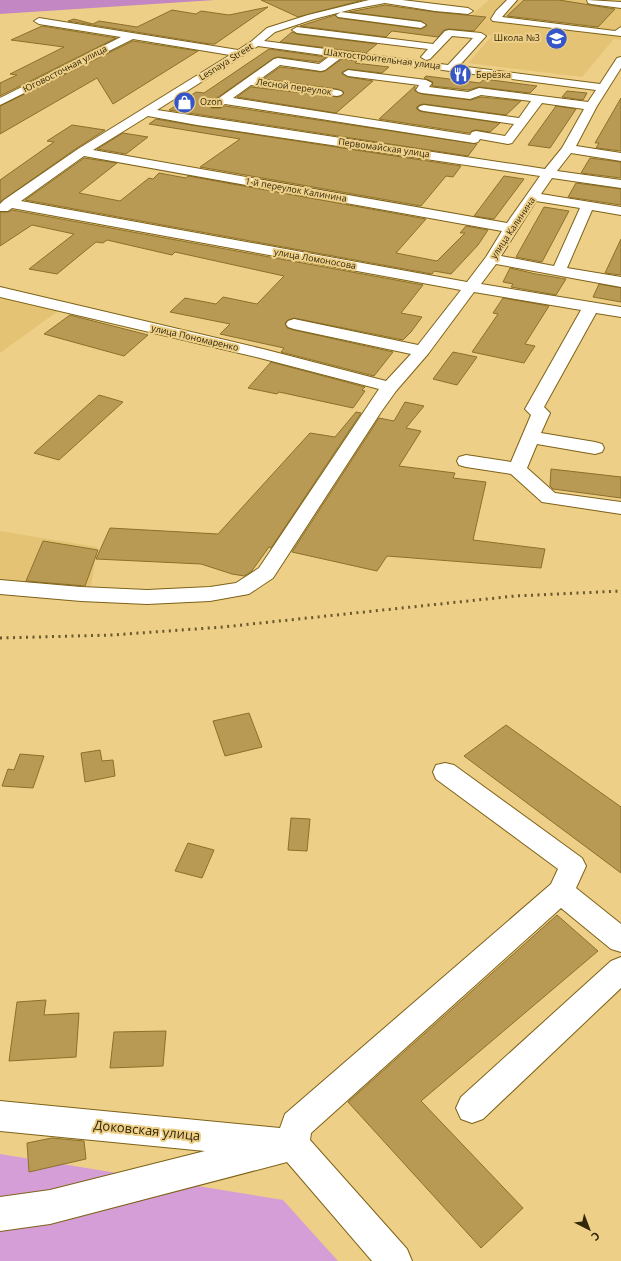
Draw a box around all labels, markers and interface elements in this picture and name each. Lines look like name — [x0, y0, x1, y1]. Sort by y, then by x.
school or university icon: Школа №3 — [543, 25, 569, 51]
place label: Школа №3 — [494, 31, 540, 44]
street label: Lesnaya Street — [196, 40, 255, 83]
street label: Юговосточная улица — [20, 42, 109, 95]
street label: Шахтостроительная улица — [323, 45, 441, 72]
restaurant icon: Берёзка — [447, 62, 473, 88]
place label: Берёзка — [476, 68, 511, 81]
street label: Лесной переулок — [256, 75, 333, 98]
shop icon: Ozon — [172, 89, 198, 115]
place label: Ozon — [200, 95, 222, 108]
street label: Первомайская улица — [337, 135, 431, 160]
street label: 1-й переулок Калинина — [244, 174, 348, 205]
street label: улица Калинина — [487, 194, 538, 261]
street label: улица Ломоносова — [273, 245, 357, 272]
street label: улица Пономаренко — [150, 321, 240, 354]
street label: Доковская улица — [93, 1115, 201, 1145]
north arrow — [569, 1209, 609, 1249]
text: С — [588, 1229, 604, 1245]

